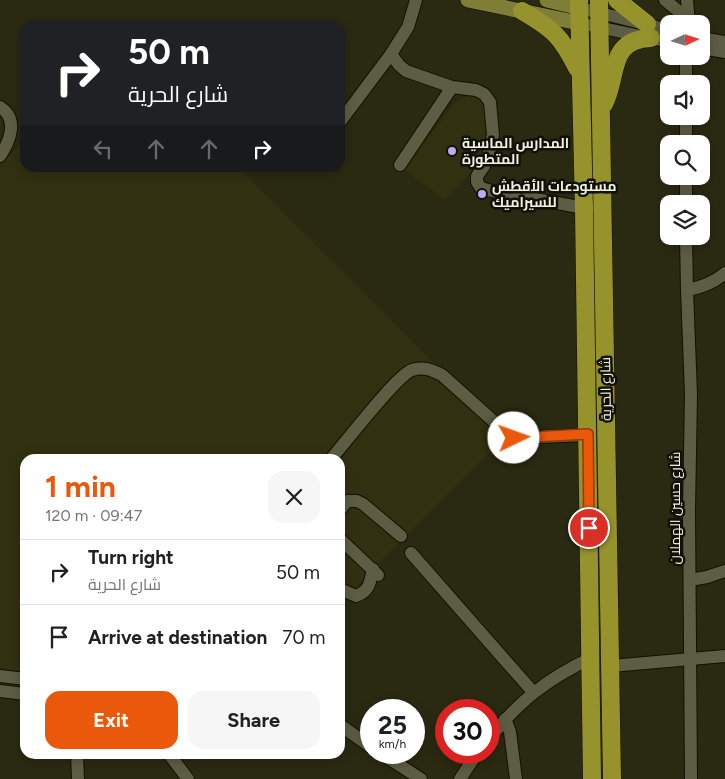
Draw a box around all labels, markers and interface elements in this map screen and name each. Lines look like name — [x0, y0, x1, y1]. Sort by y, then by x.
north arrow — [660, 15, 710, 65]
map controls — [660, 15, 710, 245]
text: 50 m — [128, 31, 210, 73]
icon: right — [45, 40, 110, 105]
button: sound — [660, 75, 710, 125]
text: شارع الحرية — [128, 81, 228, 108]
icon: left — [89, 135, 117, 163]
icon: ahead — [142, 135, 170, 163]
icon: ahead — [195, 135, 223, 163]
icon: right — [248, 135, 276, 163]
place label: المدارس الماسية المتطورة — [462, 135, 569, 168]
button: search — [660, 135, 710, 185]
marker: المدارس الماسية المتطورة — [446, 145, 458, 157]
place label: مستودعات الأقطش للسيراميك — [492, 178, 616, 211]
marker: مستودعات الأقطش للسيراميك — [476, 188, 488, 200]
button: layers — [660, 195, 710, 245]
street label: شارع الحرية — [597, 357, 615, 421]
position arrow — [487, 411, 539, 463]
street label: شارع حسين الهملان — [667, 452, 684, 564]
text: 1 min — [45, 468, 116, 505]
button: close — [268, 471, 320, 523]
text: 120 m · 09:47 — [45, 506, 142, 525]
pin — [568, 507, 610, 549]
icon: arrive — [575, 514, 603, 542]
text: Turn right — [88, 546, 174, 569]
icon: right — [45, 558, 73, 586]
text: 50 m — [276, 561, 320, 584]
text: شارع الحرية — [88, 575, 161, 594]
icon: arrive — [45, 623, 73, 651]
text: Arrive at destination — [88, 626, 267, 649]
text: 70 m — [282, 626, 325, 649]
button: Exit — [45, 691, 178, 749]
button: Share — [188, 691, 320, 749]
speed limit sign: 30 — [435, 699, 500, 764]
text: 25 — [378, 710, 407, 740]
text: km/h — [379, 737, 406, 751]

